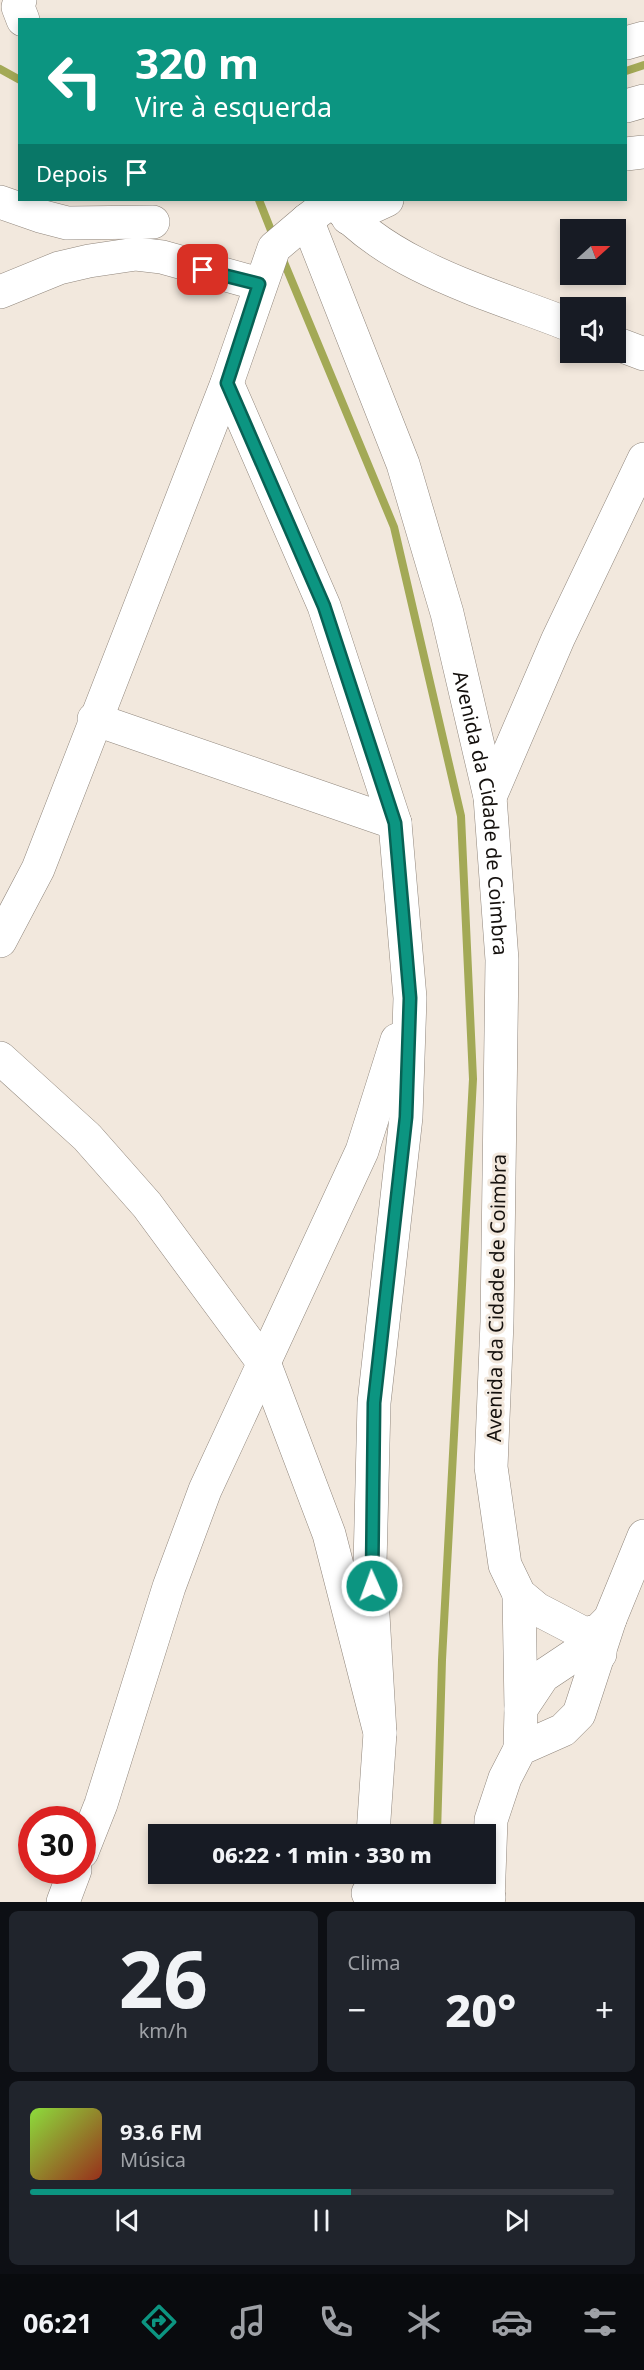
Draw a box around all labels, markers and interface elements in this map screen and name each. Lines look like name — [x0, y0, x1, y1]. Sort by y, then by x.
text: 320 m — [135, 34, 259, 91]
icon: left — [36, 42, 114, 120]
text: Vire à esquerda — [135, 88, 332, 125]
icon: arrive — [120, 156, 153, 189]
text: Depois — [36, 158, 108, 188]
north arrow — [560, 219, 626, 285]
map controls — [560, 219, 626, 363]
pin — [177, 244, 228, 295]
icon: arrive — [186, 253, 219, 286]
button: sound — [560, 297, 626, 363]
street label: Avenida da Cidade de Coimbra — [447, 668, 515, 956]
street label: Avenida da Cidade de Coimbra — [480, 1154, 512, 1442]
position arrow — [340, 1554, 404, 1618]
speed limit sign: 30 — [18, 1806, 96, 1884]
text: 06:22 · 1 min · 330 m — [212, 1839, 432, 1869]
text: 26 — [119, 1925, 208, 2031]
text: Clima — [348, 1949, 400, 1976]
text: 20° — [445, 1979, 516, 2040]
text: − — [348, 1987, 366, 2032]
text: + — [595, 1987, 614, 2032]
text: km/h — [139, 2017, 188, 2044]
text: 93.6 FM — [120, 2116, 202, 2146]
text: Música — [120, 2146, 186, 2173]
icon: previous — [111, 2204, 144, 2237]
icon: pause — [305, 2204, 338, 2237]
icon: next — [500, 2204, 533, 2237]
icon: directions — [138, 2301, 180, 2343]
icon: music — [227, 2301, 269, 2343]
icon: phone — [315, 2301, 357, 2343]
icon: climate — [403, 2301, 445, 2343]
icon: car — [491, 2301, 533, 2343]
icon: filters — [579, 2301, 621, 2343]
text: 06:21 — [23, 2304, 92, 2341]

